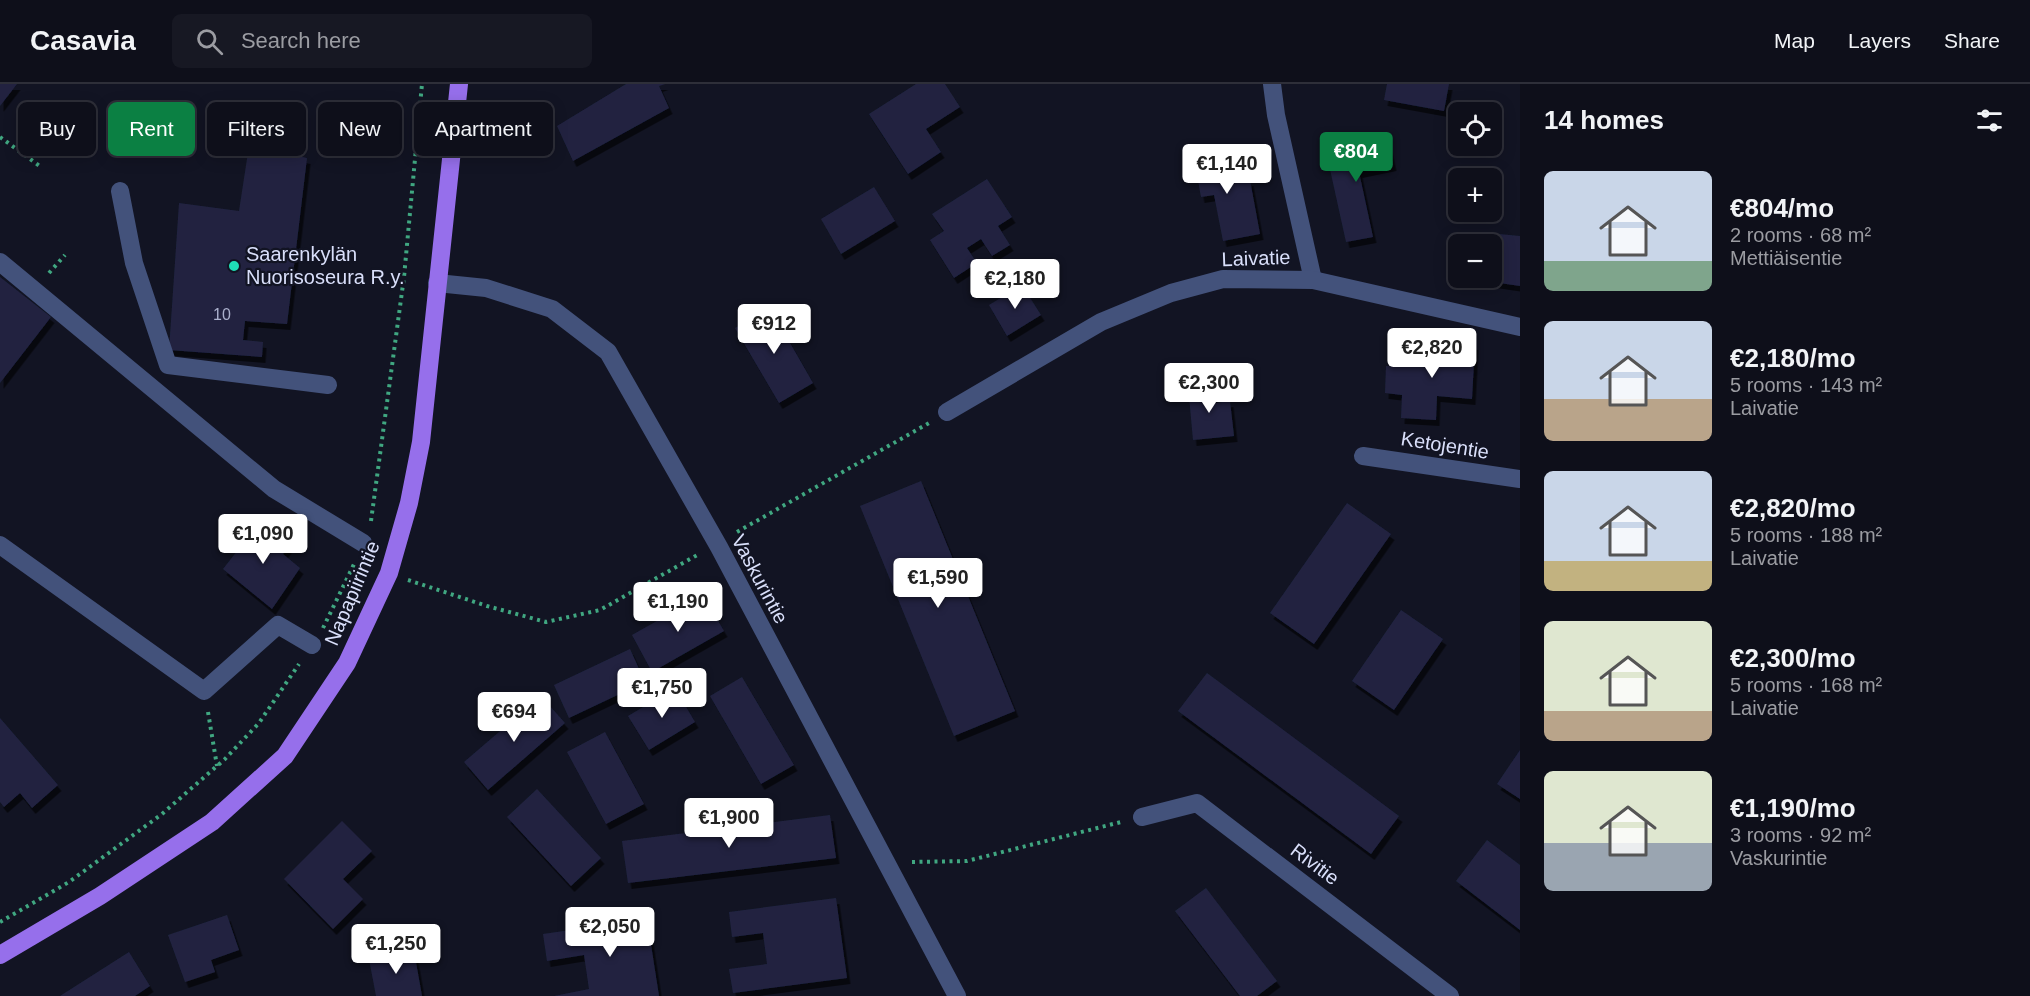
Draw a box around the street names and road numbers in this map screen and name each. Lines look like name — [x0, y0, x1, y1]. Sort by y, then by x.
street label: Laivatie — [1221, 246, 1291, 270]
street label: Ketojentie — [1399, 427, 1491, 463]
street label: Vaskurintie — [727, 531, 793, 627]
street label: Napapiirintie — [320, 538, 384, 648]
street label: Rivitie — [1287, 839, 1343, 889]

